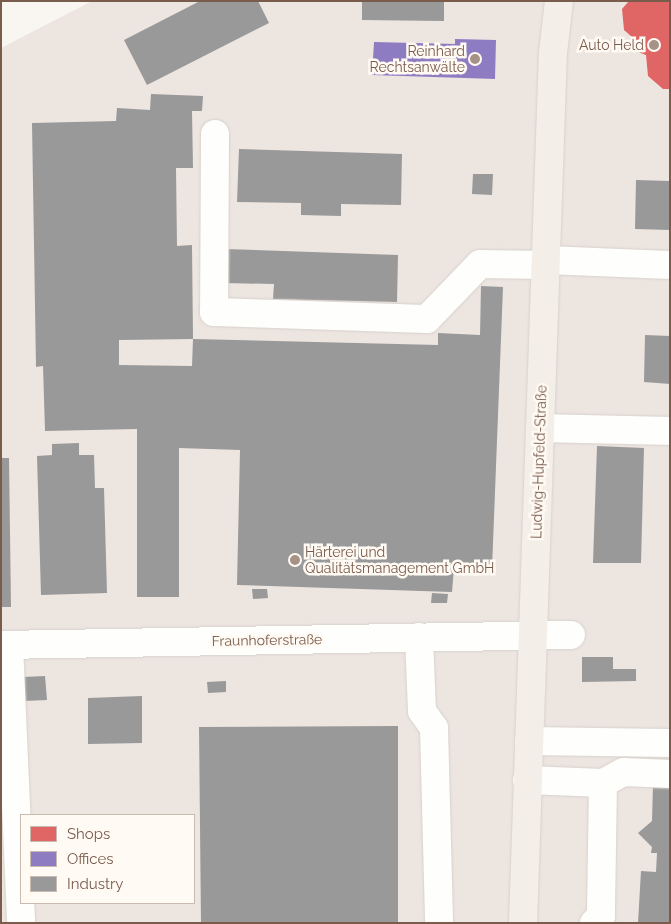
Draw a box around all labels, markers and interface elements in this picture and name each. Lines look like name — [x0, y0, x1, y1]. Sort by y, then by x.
place label: Auto Held — [579, 37, 644, 53]
marker: Auto Held — [648, 39, 660, 51]
place label: Reinhard Rechtsanwälte — [370, 43, 465, 75]
marker: Reinhard Rechtsanwälte — [469, 53, 481, 65]
street label: Ludwig-Hupfeld-Straße — [528, 385, 550, 539]
place label: Härterei und Qualitätsmanagement GmbH — [305, 544, 494, 576]
marker: Härterei und Qualitätsmanagement GmbH — [289, 554, 301, 566]
street label: Fraunhoferstraße — [212, 631, 322, 649]
legend — [20, 814, 195, 904]
text: Shops — [67, 825, 110, 843]
text: Offices — [67, 850, 114, 868]
text: Industry — [67, 875, 123, 893]

